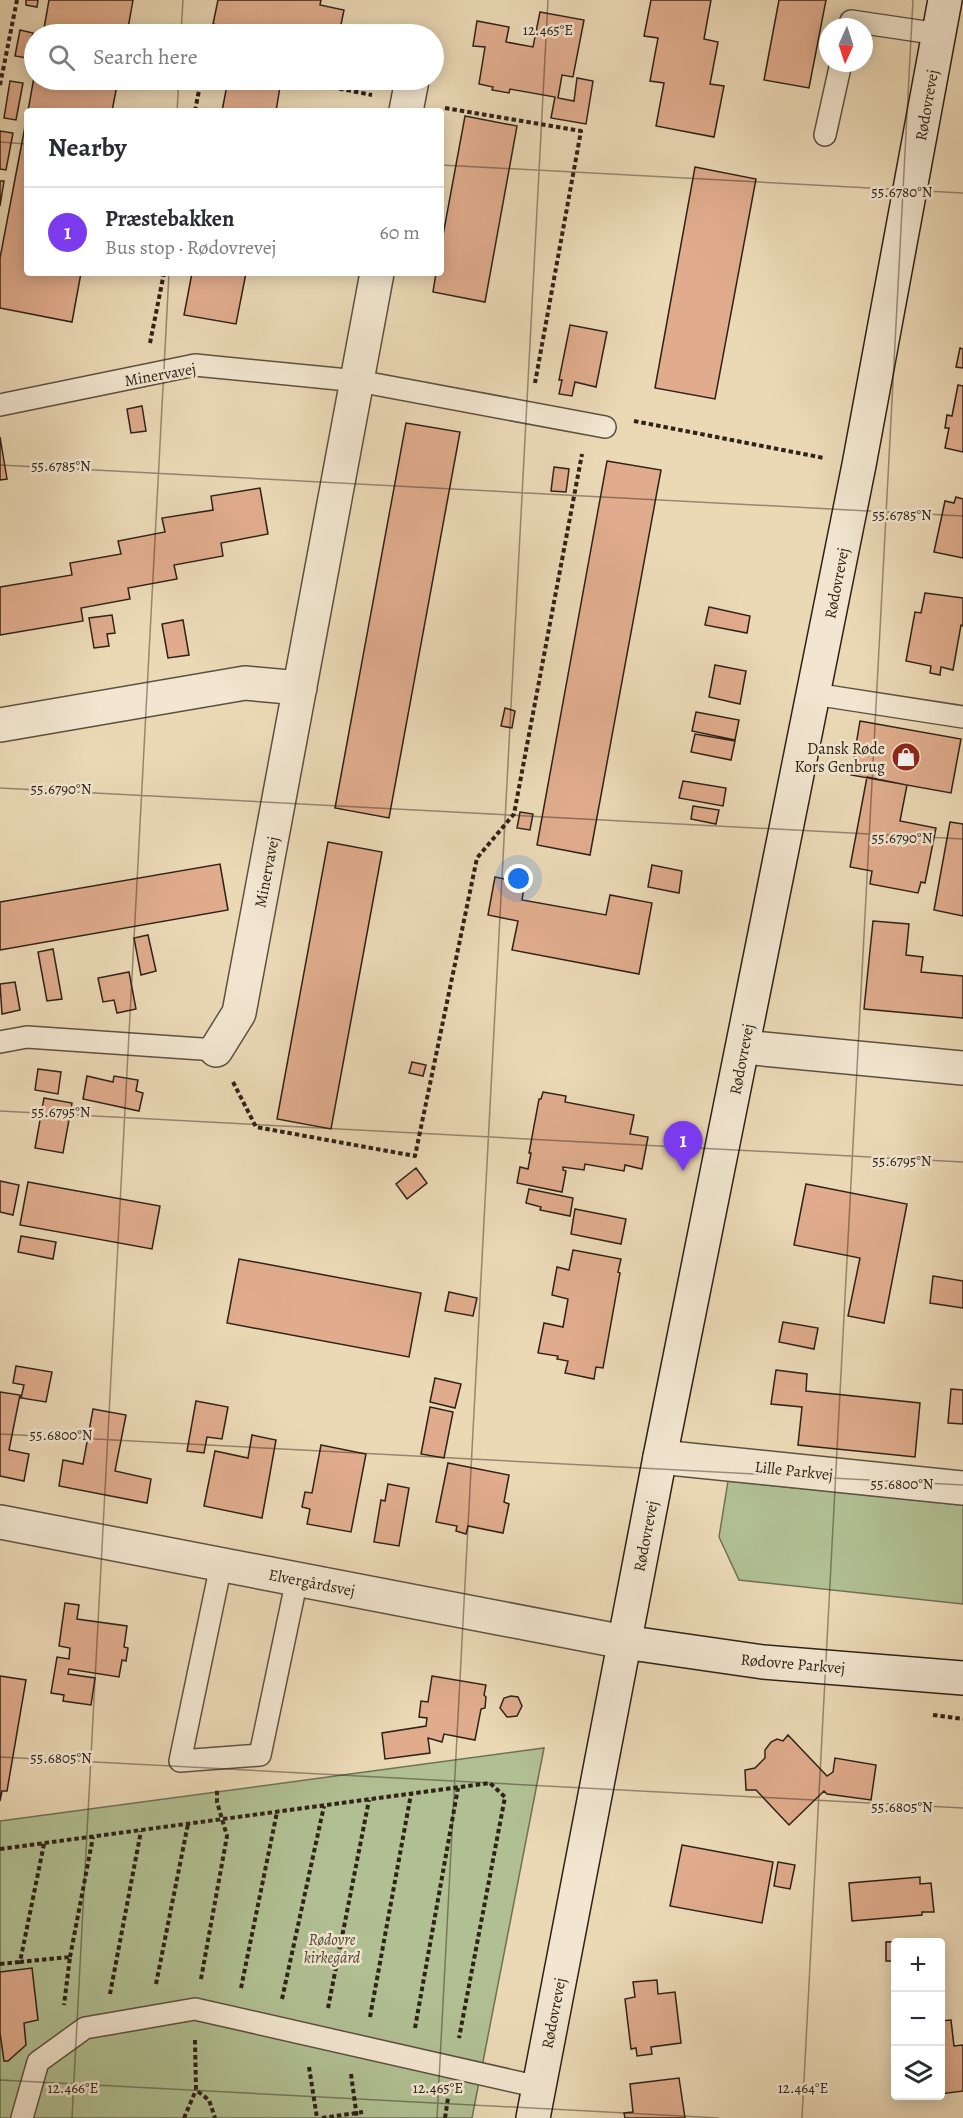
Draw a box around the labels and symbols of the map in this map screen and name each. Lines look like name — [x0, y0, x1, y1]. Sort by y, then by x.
north arrow — [819, 18, 873, 72]
text: 12.465°E — [523, 20, 573, 40]
street label: Rødovrevej — [910, 68, 944, 142]
text: 55.6780°N — [871, 182, 933, 202]
street label: Minervavej — [123, 358, 198, 392]
text: 55.6785°N — [31, 456, 91, 476]
text: 55.6785°N — [872, 505, 932, 525]
street label: Rødovrevej — [819, 546, 855, 621]
place label: Dansk Røde Kors Genbrug — [795, 738, 885, 778]
shop icon: Dansk Røde Kors Genbrug — [890, 741, 922, 773]
text: 55.6790°N — [31, 779, 92, 799]
text: 55.6790°N — [872, 828, 933, 848]
street label: Minervavej — [249, 835, 285, 910]
your location — [504, 864, 533, 893]
street label: Rødovrevej — [724, 1022, 760, 1097]
text: 55.6795°N — [31, 1102, 91, 1122]
pin: 1 — [664, 1122, 702, 1171]
text: 55.6795°N — [872, 1151, 932, 1171]
text: 55.6800°N — [30, 1425, 93, 1445]
street label: Lille Parkvej — [754, 1456, 834, 1486]
text: 55.6800°N — [871, 1474, 934, 1494]
street label: Rødovrevej — [628, 1499, 664, 1574]
street label: Elvergårdsvej — [267, 1564, 357, 1602]
street label: Rødovre Parkvej — [740, 1648, 846, 1680]
text: 55.6805°N — [30, 1748, 92, 1768]
text: 55.6805°N — [871, 1797, 933, 1817]
park label: Rødovre kirkegård — [304, 1929, 361, 1969]
street label: Rødovrevej — [536, 1976, 572, 2051]
text: 12.466°E — [48, 2078, 98, 2098]
text: 12.465°E — [413, 2078, 463, 2098]
text: 12.464°E — [778, 2078, 828, 2098]

